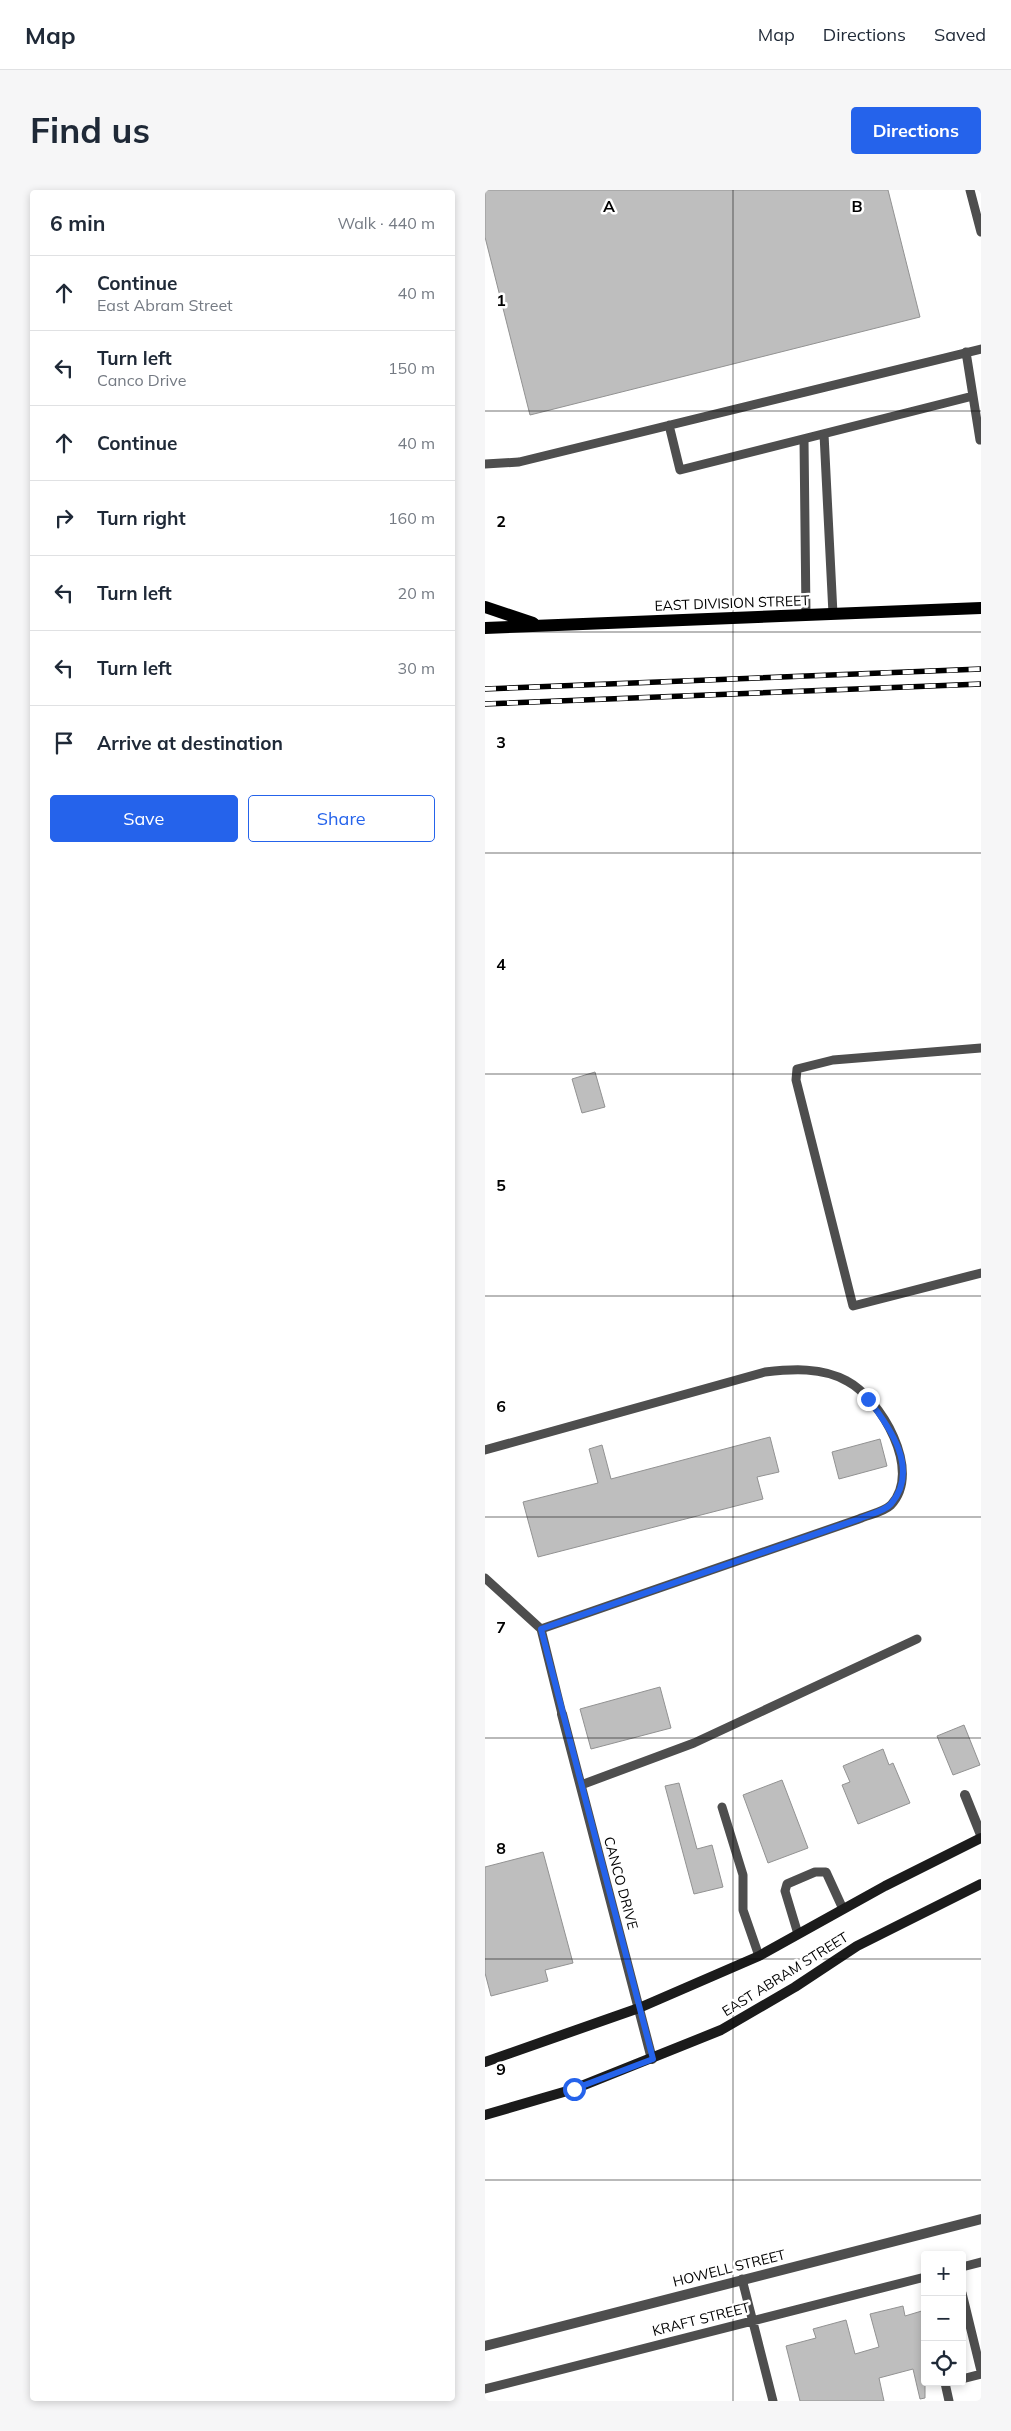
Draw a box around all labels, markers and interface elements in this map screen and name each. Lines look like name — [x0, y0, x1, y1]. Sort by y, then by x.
text: Map — [25, 20, 76, 50]
text: Map — [758, 23, 795, 46]
text: Directions — [823, 23, 906, 46]
text: Saved — [934, 23, 986, 46]
button: Directions — [851, 107, 981, 154]
text: Find us — [30, 108, 150, 152]
text: A — [603, 196, 615, 216]
text: B — [851, 196, 863, 216]
text: 6 min — [50, 210, 105, 236]
text: Walk · 440 m — [337, 213, 435, 233]
text: Continue — [97, 271, 177, 295]
icon: ahead — [50, 279, 78, 307]
text: 40 m — [398, 283, 435, 303]
text: 1 — [496, 290, 506, 310]
text: East Abram Street — [97, 295, 233, 315]
text: Turn left — [97, 346, 172, 370]
icon: left — [50, 354, 78, 382]
text: 150 m — [388, 358, 435, 378]
text: Canco Drive — [97, 370, 186, 390]
icon: ahead — [50, 429, 78, 457]
text: Continue — [97, 431, 177, 455]
text: 40 m — [398, 433, 435, 453]
icon: right — [50, 504, 78, 532]
text: Turn right — [97, 506, 186, 530]
text: 160 m — [388, 508, 435, 528]
text: 2 — [496, 511, 506, 531]
icon: left — [50, 579, 78, 607]
text: Turn left — [97, 581, 172, 605]
text: 20 m — [398, 583, 435, 603]
street label: EAST DIVISION STREET — [654, 591, 810, 615]
icon: left — [50, 654, 78, 682]
text: Turn left — [97, 656, 172, 680]
text: 30 m — [398, 658, 435, 678]
icon: arrive — [50, 729, 78, 757]
text: Arrive at destination — [97, 731, 283, 755]
text: 3 — [496, 732, 506, 752]
button: Save — [50, 795, 238, 842]
button: Share — [248, 795, 435, 842]
text: 4 — [496, 954, 506, 974]
text: 5 — [496, 1175, 506, 1195]
route end — [857, 1388, 880, 1411]
text: 6 — [496, 1396, 506, 1416]
text: 7 — [496, 1617, 506, 1637]
street label: CANCO DRIVE — [600, 1835, 642, 1931]
text: 8 — [496, 1838, 506, 1858]
street label: EAST ABRAM STREET — [719, 1928, 852, 2020]
text: 9 — [496, 2059, 506, 2079]
route start — [563, 2078, 586, 2101]
street label: HOWELL STREET — [671, 2245, 788, 2291]
map controls — [921, 2251, 966, 2386]
button: + — [921, 2251, 966, 2296]
button: − — [921, 2296, 966, 2341]
street label: KRAFT STREET — [650, 2298, 752, 2340]
button: locate — [921, 2341, 966, 2386]

